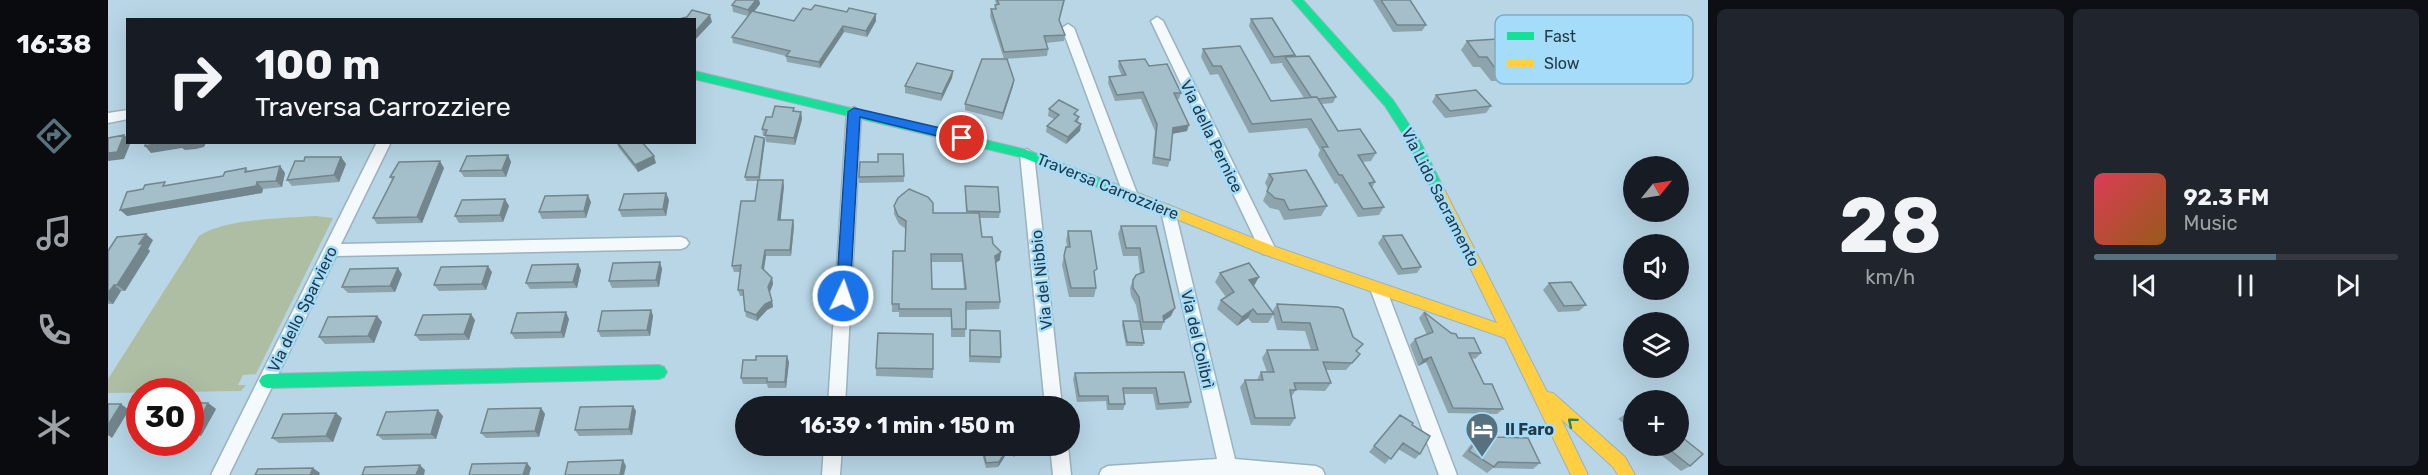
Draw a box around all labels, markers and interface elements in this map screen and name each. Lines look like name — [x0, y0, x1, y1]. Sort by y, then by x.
legend — [1495, 15, 1693, 84]
text: Fast — [1544, 27, 1576, 46]
text: 16:38 — [17, 28, 91, 60]
text: 100 m — [255, 40, 380, 90]
icon: right — [156, 42, 234, 120]
text: Slow — [1544, 54, 1580, 73]
street label: Via della Pernice — [1176, 77, 1247, 196]
text: Traversa Carrozziere — [255, 91, 511, 123]
pin — [936, 112, 987, 163]
icon: directions — [33, 115, 75, 157]
icon: arrive — [945, 121, 978, 154]
street label: Via Lido Sacramento — [1397, 125, 1484, 270]
street label: Traversa Carrozziere — [1034, 149, 1182, 224]
north arrow — [1623, 156, 1689, 222]
map controls — [1623, 156, 1689, 456]
text: 28 — [1838, 179, 1942, 272]
text: 92.3 FM — [2184, 184, 2269, 211]
text: Music — [2184, 211, 2238, 235]
icon: music — [33, 212, 75, 254]
street label: Via del Nibbio — [1027, 229, 1056, 331]
button: sound — [1623, 234, 1689, 300]
street label: Via dello Sparviero — [264, 243, 341, 375]
position arrow — [811, 264, 875, 328]
text: km/h — [1865, 265, 1915, 289]
icon: previous — [2128, 269, 2161, 302]
icon: pause — [2229, 269, 2262, 302]
icon: next — [2331, 269, 2364, 302]
street label: Via del Colibrì — [1177, 288, 1218, 390]
icon: phone — [33, 309, 75, 351]
button: layers — [1623, 312, 1689, 378]
speed limit sign: 30 — [126, 378, 204, 456]
button: + — [1623, 390, 1689, 456]
icon: climate — [33, 406, 75, 448]
hotel icon: Il Faro — [1464, 411, 1500, 458]
text: 16:39 · 1 min · 150 m — [800, 412, 1015, 439]
one-way arrow — [1568, 418, 1579, 429]
place label: Il Faro — [1505, 420, 1554, 439]

